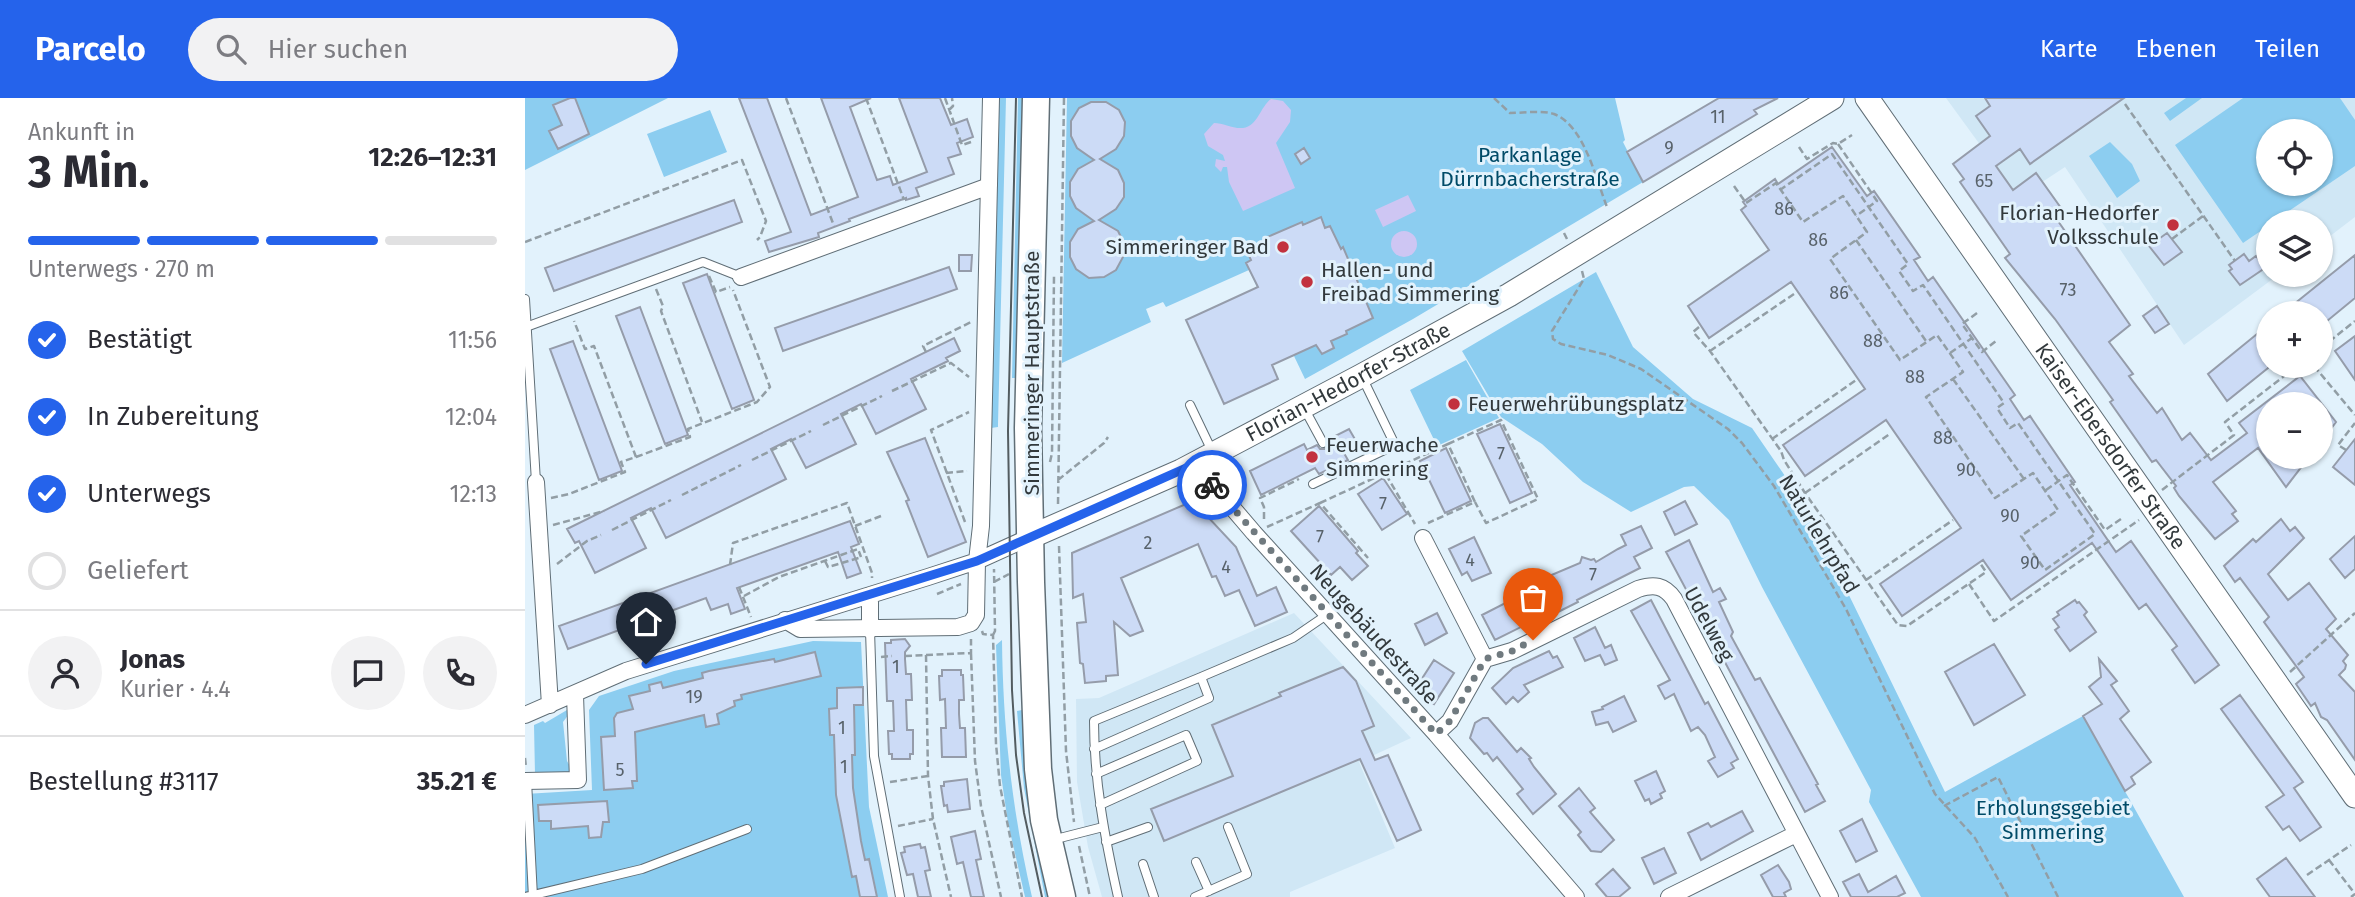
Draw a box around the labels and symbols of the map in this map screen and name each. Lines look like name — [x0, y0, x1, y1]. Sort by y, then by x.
house number: 11 — [1710, 106, 1726, 128]
house number: 9 — [1664, 137, 1674, 159]
park label: Parkanlage Dürrnbacherstraße — [1440, 142, 1620, 192]
house number: 65 — [1975, 170, 1993, 192]
house number: 86 — [1774, 198, 1794, 220]
place label: Florian-Hedorfer Volksschule — [1999, 200, 2159, 250]
marker: Florian-Hedorfer Volksschule — [2165, 217, 2181, 233]
house number: 86 — [1808, 229, 1828, 251]
place label: Simmeringer Bad — [1105, 234, 1269, 260]
marker: Simmeringer Bad — [1275, 239, 1291, 255]
street label: Simmeringer Hauptstraße — [1019, 251, 1045, 495]
place label: Hallen- und Freibad Simmering — [1321, 257, 1499, 307]
marker: Hallen- und Freibad Simmering — [1299, 274, 1315, 290]
house number: 73 — [2060, 279, 2076, 301]
house number: 86 — [1829, 282, 1849, 304]
street label: Florian-Hedorfer-Straße — [1241, 317, 1455, 448]
house number: 88 — [1863, 330, 1883, 352]
street label: Kaiser-Ebersdorfer Straße — [2029, 338, 2192, 555]
house number: 88 — [1905, 366, 1925, 388]
place label: Feuerwehrübungsplatz — [1468, 391, 1684, 417]
marker: Feuerwehrübungsplatz — [1446, 396, 1462, 412]
house number: 88 — [1933, 427, 1953, 449]
place label: Feuerwache Simmering — [1326, 432, 1439, 482]
house number: 7 — [1497, 443, 1505, 465]
marker: Feuerwache Simmering — [1304, 449, 1320, 465]
courier — [1177, 450, 1247, 520]
house number: 90 — [1956, 459, 1976, 481]
street label: Naturlehrpfad — [1773, 470, 1865, 598]
house number: 7 — [1379, 493, 1387, 515]
house number: 90 — [2000, 505, 2020, 527]
house number: 7 — [1316, 526, 1324, 548]
house number: 2 — [1144, 532, 1153, 554]
house number: 4 — [1465, 549, 1475, 571]
house number: 90 — [2020, 552, 2040, 574]
house number: 4 — [1221, 556, 1231, 578]
street label: Neugebäudestraße — [1304, 558, 1444, 710]
house number: 7 — [1589, 564, 1597, 586]
pin — [1503, 568, 1563, 640]
street label: Udelweg — [1678, 582, 1740, 666]
pin — [616, 592, 676, 664]
house number: 1 — [892, 656, 900, 678]
house number: 19 — [685, 686, 703, 708]
house number: 1 — [838, 717, 846, 739]
house number: 1 — [840, 756, 848, 778]
house number: 5 — [615, 759, 625, 781]
park label: Erholungsgebiet Simmering — [1976, 795, 2131, 845]

